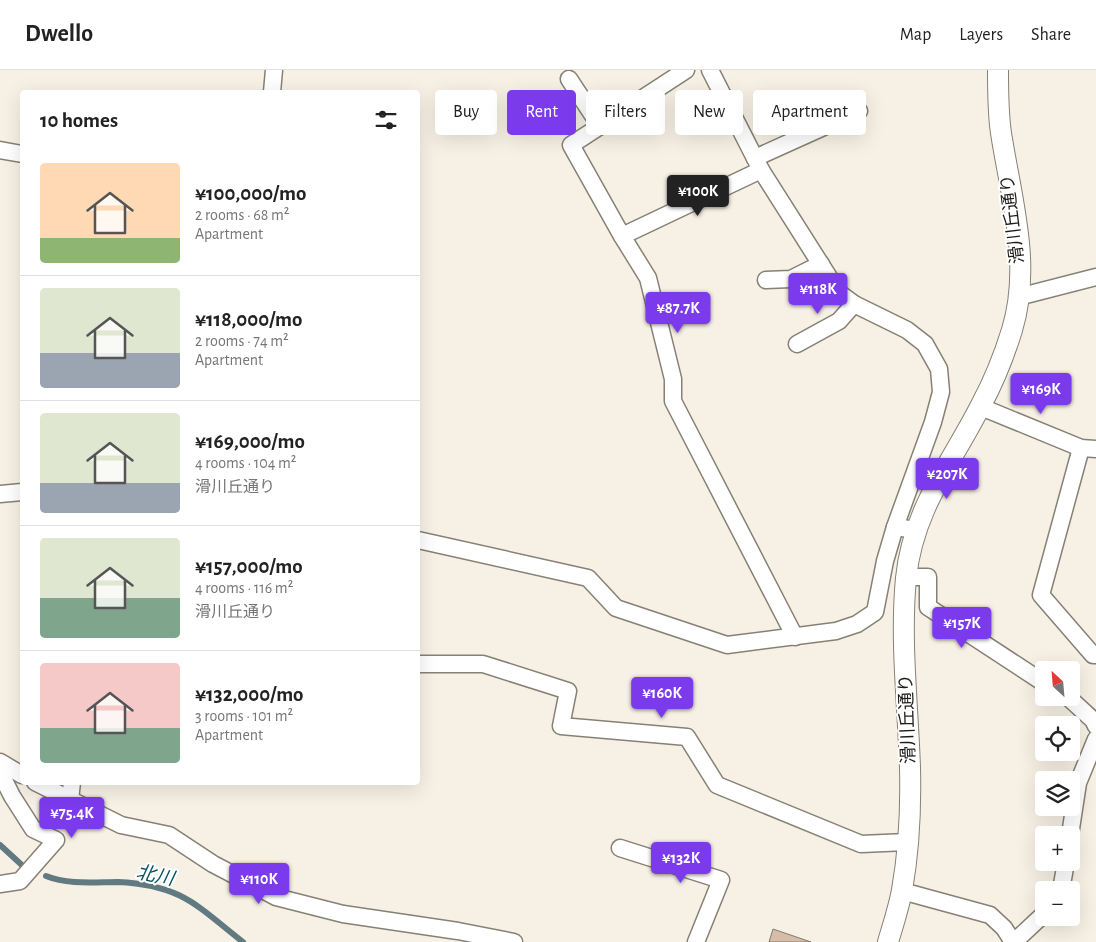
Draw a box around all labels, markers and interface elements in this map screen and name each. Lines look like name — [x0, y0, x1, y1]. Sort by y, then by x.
text: Dwello — [25, 22, 93, 46]
text: Map — [900, 26, 931, 44]
text: Layers — [959, 26, 1003, 44]
text: Share — [1031, 26, 1071, 44]
chip: Buy — [435, 90, 497, 135]
chip: Rent — [507, 90, 576, 135]
chip: Filters — [586, 90, 665, 135]
chip: New — [675, 90, 743, 135]
chip: Apartment — [753, 90, 866, 135]
icon: filters — [372, 106, 400, 134]
text: 10 homes — [40, 110, 118, 131]
street label: 滑川丘通り — [998, 173, 1027, 265]
pin: ¥100K — [663, 174, 733, 217]
icon: home — [80, 183, 140, 243]
text: ¥100,000/mo — [195, 183, 306, 204]
text: ¥100K — [678, 183, 718, 199]
text: 2 rooms · 68 m² — [195, 207, 289, 223]
text: Apartment — [195, 226, 263, 242]
pin: ¥118K — [783, 272, 853, 315]
text: ¥118K — [799, 281, 837, 297]
pin: ¥87.7K — [637, 292, 719, 334]
text: ¥87.7K — [656, 300, 700, 316]
icon: home — [80, 308, 140, 368]
text: ¥118,000/mo — [195, 309, 302, 330]
text: 2 rooms · 74 m² — [195, 333, 289, 349]
text: Apartment — [195, 352, 263, 368]
pin: ¥169K — [1006, 372, 1076, 415]
text: ¥169K — [1022, 381, 1060, 397]
text: ¥169,000/mo — [195, 431, 305, 452]
icon: home — [80, 433, 140, 493]
text: 4 rooms · 104 m² — [195, 455, 296, 471]
pin: ¥207K — [912, 458, 982, 500]
text: ¥207K — [927, 466, 967, 482]
text: 滑川丘通り — [195, 479, 275, 495]
text: ¥157,000/mo — [195, 556, 303, 577]
icon: home — [80, 558, 140, 618]
text: 4 rooms · 116 m² — [195, 580, 293, 596]
text: 滑川丘通り — [195, 604, 275, 620]
pin: ¥157K — [927, 606, 997, 649]
text: ¥157K — [943, 615, 981, 631]
north arrow — [1035, 661, 1080, 706]
map controls — [1035, 661, 1080, 926]
street label: 滑川丘通り — [896, 674, 919, 764]
pin: ¥160K — [627, 676, 697, 719]
icon: home — [80, 683, 140, 743]
text: ¥132,000/mo — [195, 684, 303, 705]
text: ¥160K — [642, 685, 682, 701]
text: 3 rooms · 101 m² — [195, 708, 293, 724]
button: locate — [1035, 716, 1080, 761]
text: Apartment — [195, 727, 263, 743]
button: layers — [1035, 771, 1080, 816]
pin: ¥75.4K — [31, 796, 113, 839]
text: ¥75.4K — [50, 805, 94, 821]
button: + — [1035, 826, 1080, 871]
pin: ¥132K — [646, 842, 716, 884]
text: ¥132K — [662, 850, 700, 866]
water label: 北川 — [135, 862, 178, 889]
pin: ¥110K — [224, 862, 294, 905]
text: ¥110K — [240, 871, 278, 887]
button: − — [1035, 881, 1080, 926]

